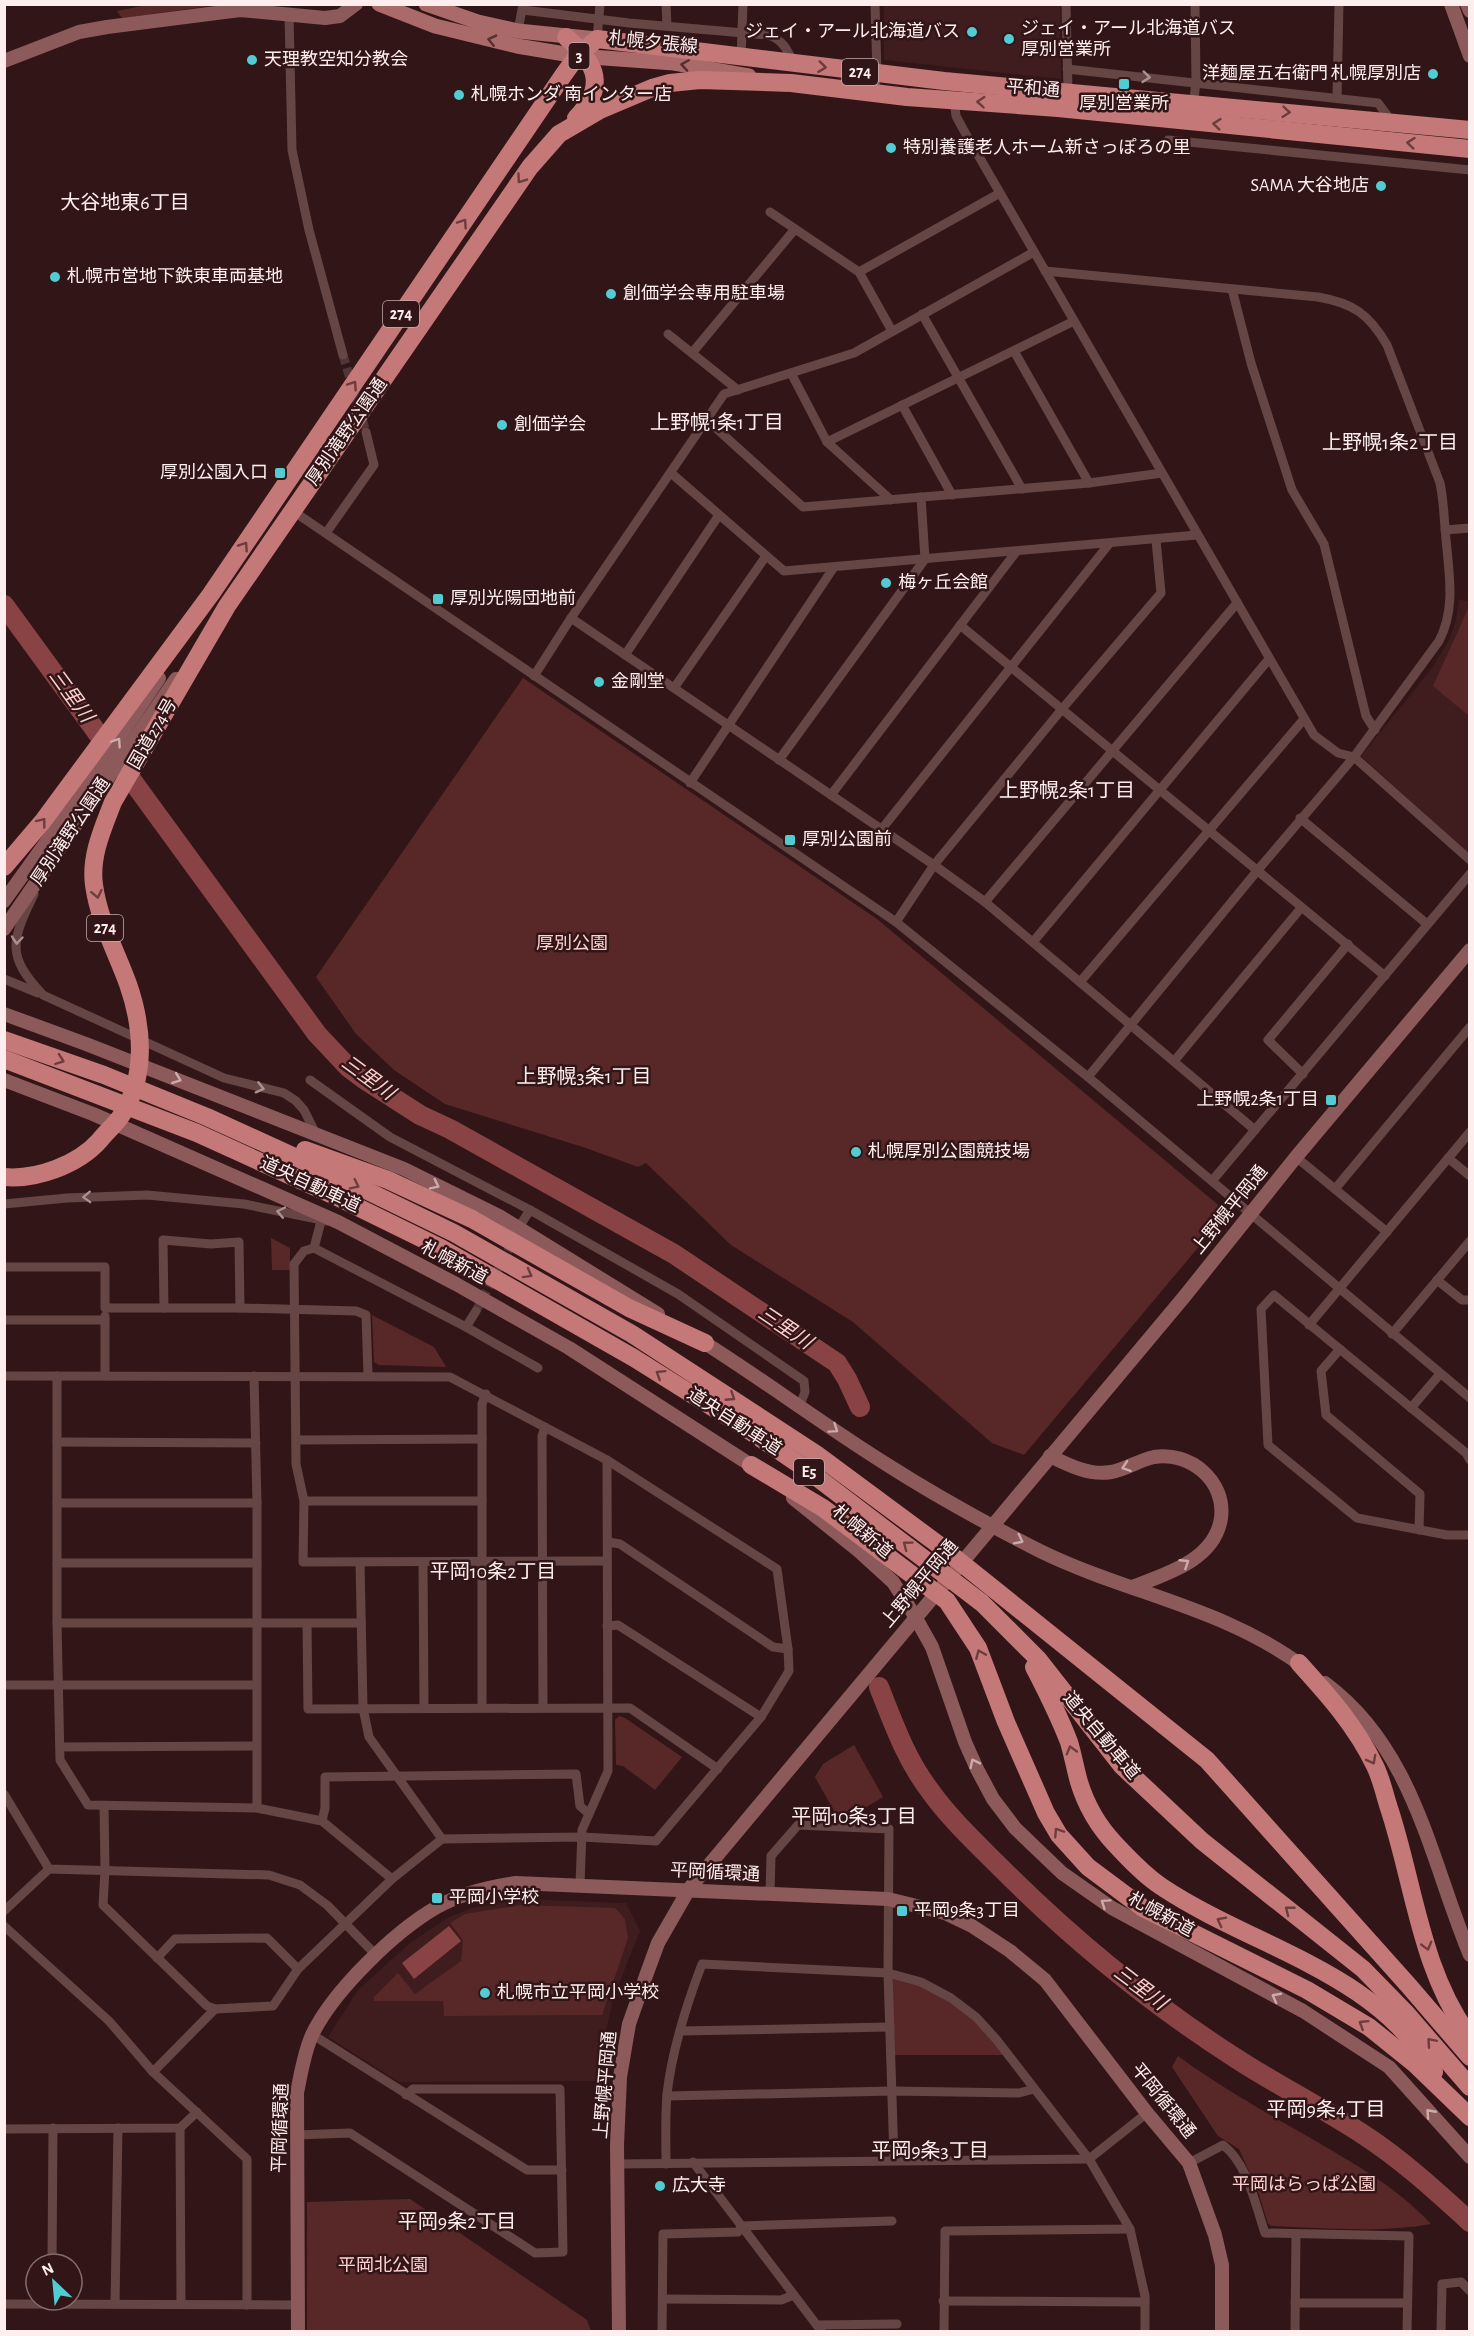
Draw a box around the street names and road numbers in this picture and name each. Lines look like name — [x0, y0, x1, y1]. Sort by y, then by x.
street label: 札幌夕張線 — [607, 27, 699, 57]
road number: 3 — [568, 43, 590, 69]
road number: 274 — [842, 59, 878, 85]
street label: 平和通 — [1005, 76, 1061, 100]
road number: 274 — [383, 301, 419, 327]
street label: 厚別滝野公園通 — [303, 375, 391, 489]
street label: 国道274号 — [124, 695, 180, 772]
street label: 厚別滝野公園通 — [27, 774, 114, 889]
road number: 274 — [87, 915, 123, 941]
street label: 道央自動車道 — [257, 1152, 364, 1216]
street label: 上野幌平岡通 — [1188, 1162, 1271, 1258]
street label: 札幌新道 — [418, 1236, 491, 1288]
street label: 道央自動車道 — [684, 1383, 785, 1459]
road number: E5 — [794, 1459, 824, 1485]
street label: 札幌新道 — [829, 1500, 897, 1562]
street label: 上野幌平岡通 — [878, 1536, 962, 1631]
street label: 道央自動車道 — [1059, 1688, 1144, 1783]
street label: 平岡循環通 — [670, 1860, 761, 1884]
street label: 札幌新道 — [1125, 1888, 1198, 1940]
street label: 上野幌平岡通 — [591, 2030, 620, 2140]
street label: 平岡循環通 — [1128, 2059, 1200, 2142]
street label: 平岡循環通 — [268, 2083, 292, 2173]

